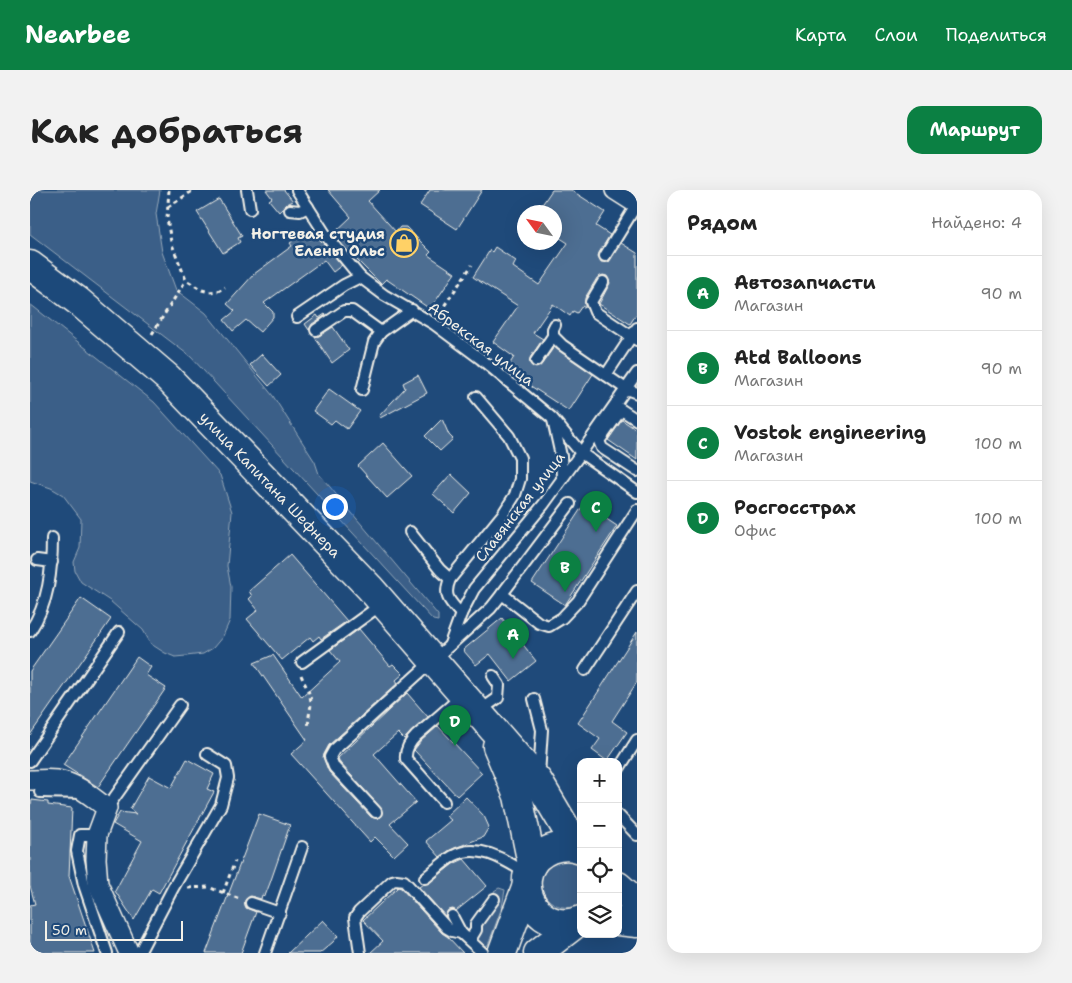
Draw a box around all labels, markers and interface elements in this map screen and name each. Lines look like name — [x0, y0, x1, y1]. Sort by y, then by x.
text: Nearbee — [25, 19, 131, 51]
text: Карта — [795, 23, 846, 47]
text: Слои — [874, 23, 918, 47]
text: Поделиться — [946, 23, 1047, 47]
button: Маршрут — [907, 106, 1042, 154]
text: Как добраться — [30, 107, 303, 154]
north arrow — [517, 205, 562, 250]
text: Рядом — [687, 209, 757, 237]
text: Найдено: 4 — [931, 212, 1022, 233]
place label: Ногтевая студия Елены Ольс — [251, 224, 385, 261]
shop icon: Ногтевая студия Елены Ольс — [389, 228, 419, 258]
text: Автозапчасти — [734, 270, 876, 295]
text: A — [697, 283, 709, 304]
text: 90 m — [981, 283, 1022, 304]
text: Магазин — [734, 295, 803, 316]
street label: Абрекская улица — [424, 298, 539, 391]
text: Atd Balloons — [734, 345, 862, 370]
text: B — [698, 358, 708, 379]
text: 90 m — [981, 358, 1022, 379]
text: Магазин — [734, 370, 803, 391]
street label: улица Капитана Шефнера — [195, 408, 346, 563]
text: Vostok engineering — [734, 420, 926, 445]
text: C — [698, 433, 708, 454]
text: 100 m — [974, 433, 1022, 454]
text: Магазин — [734, 445, 803, 466]
street label: Славянская улица — [471, 447, 570, 566]
pin: C — [580, 491, 612, 532]
your location — [322, 494, 348, 520]
text: Росгосстрах — [734, 495, 856, 520]
text: D — [697, 508, 709, 529]
text: 100 m — [974, 508, 1022, 529]
text: Офис — [734, 520, 776, 541]
pin: B — [549, 551, 581, 592]
pin: A — [497, 618, 529, 659]
pin: D — [439, 705, 471, 746]
map controls — [577, 758, 622, 938]
button: + — [577, 758, 622, 803]
button: − — [577, 803, 622, 848]
button: locate — [577, 848, 622, 893]
button: layers — [577, 893, 622, 938]
scale bar — [45, 918, 182, 941]
text: 50 m — [52, 921, 87, 939]

